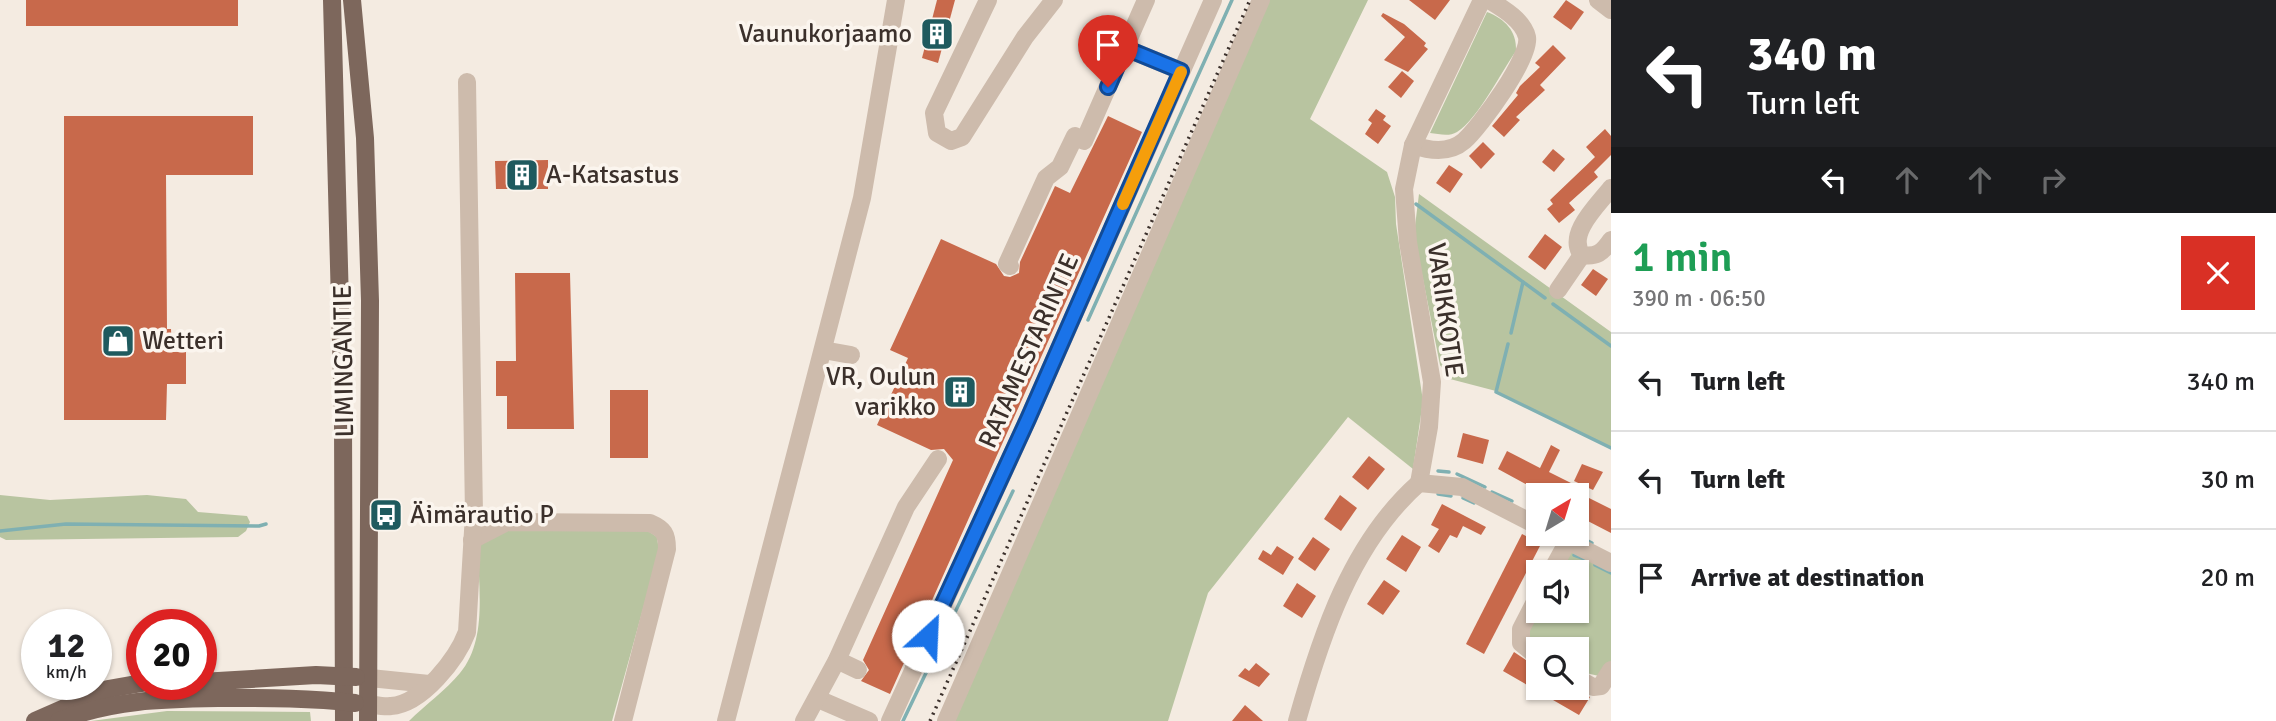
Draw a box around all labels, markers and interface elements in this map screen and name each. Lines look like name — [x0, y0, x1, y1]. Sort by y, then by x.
building icon: Vaunukorjaamo — [918, 15, 956, 53]
pin — [1078, 15, 1138, 87]
place label: Vaunukorjaamo — [738, 18, 912, 50]
text: 340 m — [1747, 24, 1877, 84]
icon: arrive — [1089, 26, 1127, 64]
icon: left — [1632, 28, 1723, 119]
text: Turn left — [1747, 84, 1860, 123]
building icon: A-Katsastus — [503, 156, 541, 194]
place label: A-Katsastus — [546, 159, 679, 191]
icon: left — [1815, 161, 1853, 199]
icon: ahead — [1888, 161, 1926, 199]
icon: ahead — [1961, 161, 1999, 199]
icon: right — [2034, 161, 2072, 199]
text: 1 min — [1632, 232, 1733, 283]
button: close — [2181, 236, 2255, 310]
street label: VARIKKOTIE — [1420, 241, 1470, 379]
street label: RATAMESTARINTIE — [972, 249, 1086, 453]
street label: LIMINGANTIE — [327, 284, 361, 438]
text: 390 m · 06:50 — [1632, 284, 1766, 313]
shop icon: Wetteri — [99, 322, 137, 360]
place label: Wetteri — [142, 325, 224, 357]
place label: VR, Oulun varikko — [826, 361, 936, 423]
icon: left — [1632, 363, 1670, 401]
text: Turn left — [1691, 366, 1785, 398]
text: 340 m — [2186, 366, 2255, 398]
building icon: VR, Oulun varikko — [941, 373, 979, 411]
icon: left — [1632, 461, 1670, 499]
text: Turn left — [1691, 464, 1785, 496]
text: 30 m — [2200, 464, 2255, 496]
north arrow — [1526, 483, 1589, 546]
map controls — [1526, 483, 1589, 700]
bus stop icon: Äimärautio P — [367, 496, 405, 534]
place label: Äimärautio P — [410, 499, 554, 531]
icon: arrive — [1632, 559, 1670, 597]
button: sound — [1526, 560, 1589, 623]
text: Arrive at destination — [1691, 562, 1924, 594]
text: 20 m — [2200, 562, 2255, 594]
position arrow — [891, 599, 965, 673]
speed limit sign: 20 — [126, 609, 217, 700]
text: 12 — [48, 624, 85, 667]
button: search — [1526, 637, 1589, 700]
text: km/h — [46, 661, 87, 683]

